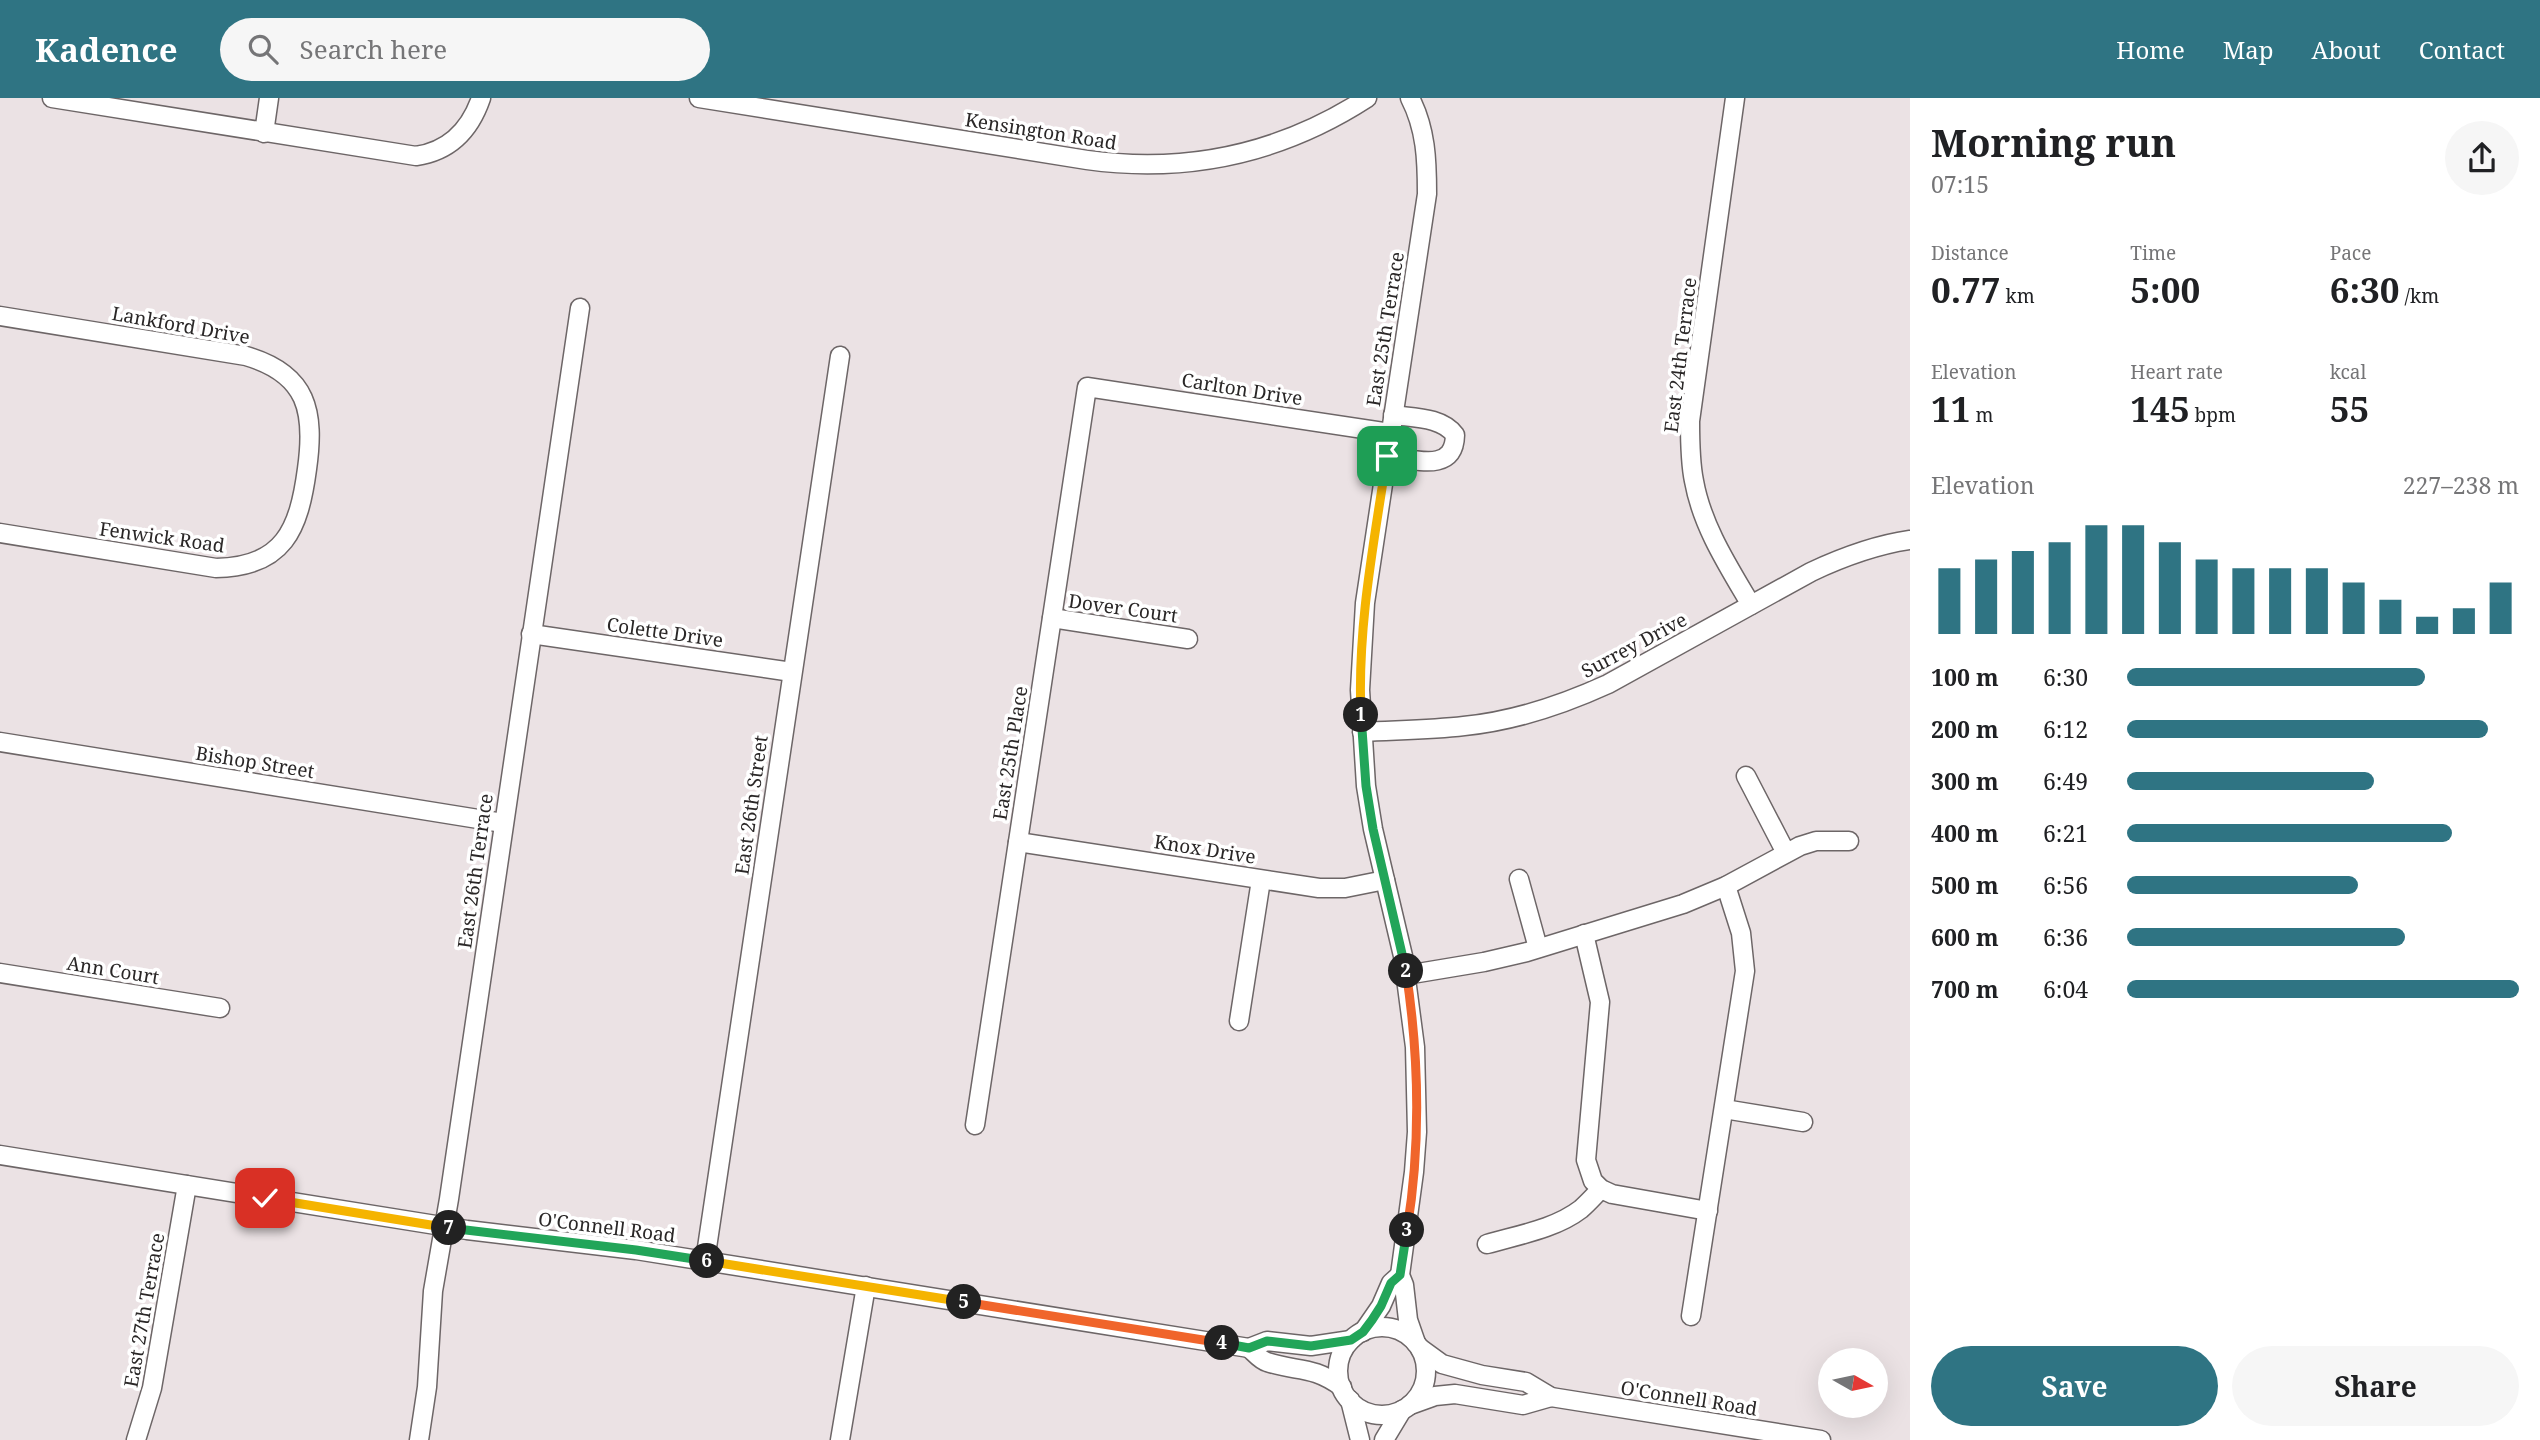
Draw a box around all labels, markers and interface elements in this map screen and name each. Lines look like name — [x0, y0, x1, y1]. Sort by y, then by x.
search box — [220, 18, 710, 81]
text: Kadence — [35, 27, 178, 72]
icon: search — [244, 30, 282, 68]
text: Search here — [300, 31, 447, 67]
text: Home — [2116, 33, 2185, 66]
text: Map — [2223, 33, 2274, 66]
text: About — [2312, 33, 2381, 66]
text: Contact — [2419, 33, 2505, 66]
street label: Kensington Road — [963, 106, 1119, 156]
text: Morning run — [1931, 116, 2176, 168]
button: share — [2445, 121, 2519, 195]
text: 07:15 — [1931, 168, 1989, 200]
text: Distance — [1931, 240, 2009, 266]
text: Time — [2130, 240, 2176, 266]
text: Pace — [2330, 240, 2371, 266]
street label: East 25th Terrace — [1360, 250, 1410, 408]
text: 0.77 — [1931, 266, 2001, 313]
text: 5:00 — [2130, 266, 2200, 313]
text: 6:30 — [2330, 266, 2400, 313]
street label: East 24th Terrace — [1658, 276, 1702, 434]
text: km — [2001, 283, 2035, 309]
text: /km — [2400, 283, 2439, 309]
street label: Lankford Drive — [110, 300, 252, 350]
text: Elevation — [1931, 359, 2017, 385]
text: Heart rate — [2130, 359, 2223, 385]
text: kcal — [2330, 359, 2366, 385]
street label: Carlton Drive — [1180, 367, 1304, 411]
text: 11 — [1931, 385, 1971, 432]
text: 145 — [2130, 385, 2190, 432]
text: 55 — [2330, 385, 2369, 432]
text: m — [1971, 402, 1993, 428]
text: bpm — [2190, 402, 2236, 428]
pin — [1357, 426, 1417, 486]
icon: arrive — [1368, 437, 1406, 475]
text: Elevation — [1931, 469, 2035, 501]
text: 227–238 m — [2403, 469, 2519, 501]
street label: Fenwick Road — [98, 515, 227, 559]
street label: Dover Court — [1067, 587, 1180, 629]
street label: Surrey Drive — [1577, 606, 1691, 684]
street label: Colette Drive — [605, 611, 725, 653]
text: 100 m — [1931, 661, 1999, 693]
text: 6:30 — [2043, 661, 2088, 693]
street label: East 25th Place — [987, 684, 1033, 822]
pin: 1 — [1344, 698, 1378, 732]
text: 1 — [1355, 701, 1366, 727]
text: 200 m — [1931, 713, 1999, 745]
text: 6:12 — [2043, 713, 2088, 745]
street label: East 26th Street — [728, 733, 774, 876]
street label: Bishop Street — [194, 740, 316, 784]
text: 300 m — [1931, 765, 1999, 797]
text: 6:49 — [2043, 765, 2088, 797]
street label: East 26th Terrace — [451, 792, 499, 950]
text: 400 m — [1931, 817, 1999, 849]
text: 6:21 — [2043, 817, 2088, 849]
street label: Knox Drive — [1152, 828, 1258, 870]
text: 500 m — [1931, 869, 1999, 901]
text: 6:56 — [2043, 869, 2088, 901]
text: 600 m — [1931, 921, 1999, 953]
text: 6:36 — [2043, 921, 2088, 953]
street label: Ann Court — [65, 950, 161, 990]
pin: 2 — [1388, 954, 1424, 988]
text: 2 — [1400, 957, 1411, 983]
text: 700 m — [1931, 973, 1999, 1005]
text: 6:04 — [2043, 973, 2088, 1005]
pin — [235, 1168, 295, 1228]
icon: check — [246, 1179, 284, 1217]
street label: O'Connell Road — [537, 1206, 677, 1248]
pin: 7 — [432, 1210, 466, 1246]
pin: 3 — [1390, 1212, 1424, 1248]
text: 7 — [443, 1214, 454, 1240]
text: 3 — [1401, 1216, 1412, 1242]
street label: East 27th Terrace — [118, 1231, 170, 1389]
pin: 6 — [690, 1244, 724, 1278]
text: 6 — [701, 1247, 712, 1273]
pin: 5 — [946, 1284, 982, 1320]
text: 5 — [958, 1288, 969, 1314]
pin: 4 — [1204, 1326, 1240, 1360]
text: 4 — [1216, 1329, 1227, 1355]
button: Save — [1931, 1346, 2218, 1426]
button: Share — [2232, 1346, 2519, 1426]
north arrow — [1818, 1348, 1888, 1418]
map controls — [1818, 1348, 1888, 1418]
street label: O'Connell Road — [1619, 1374, 1760, 1422]

